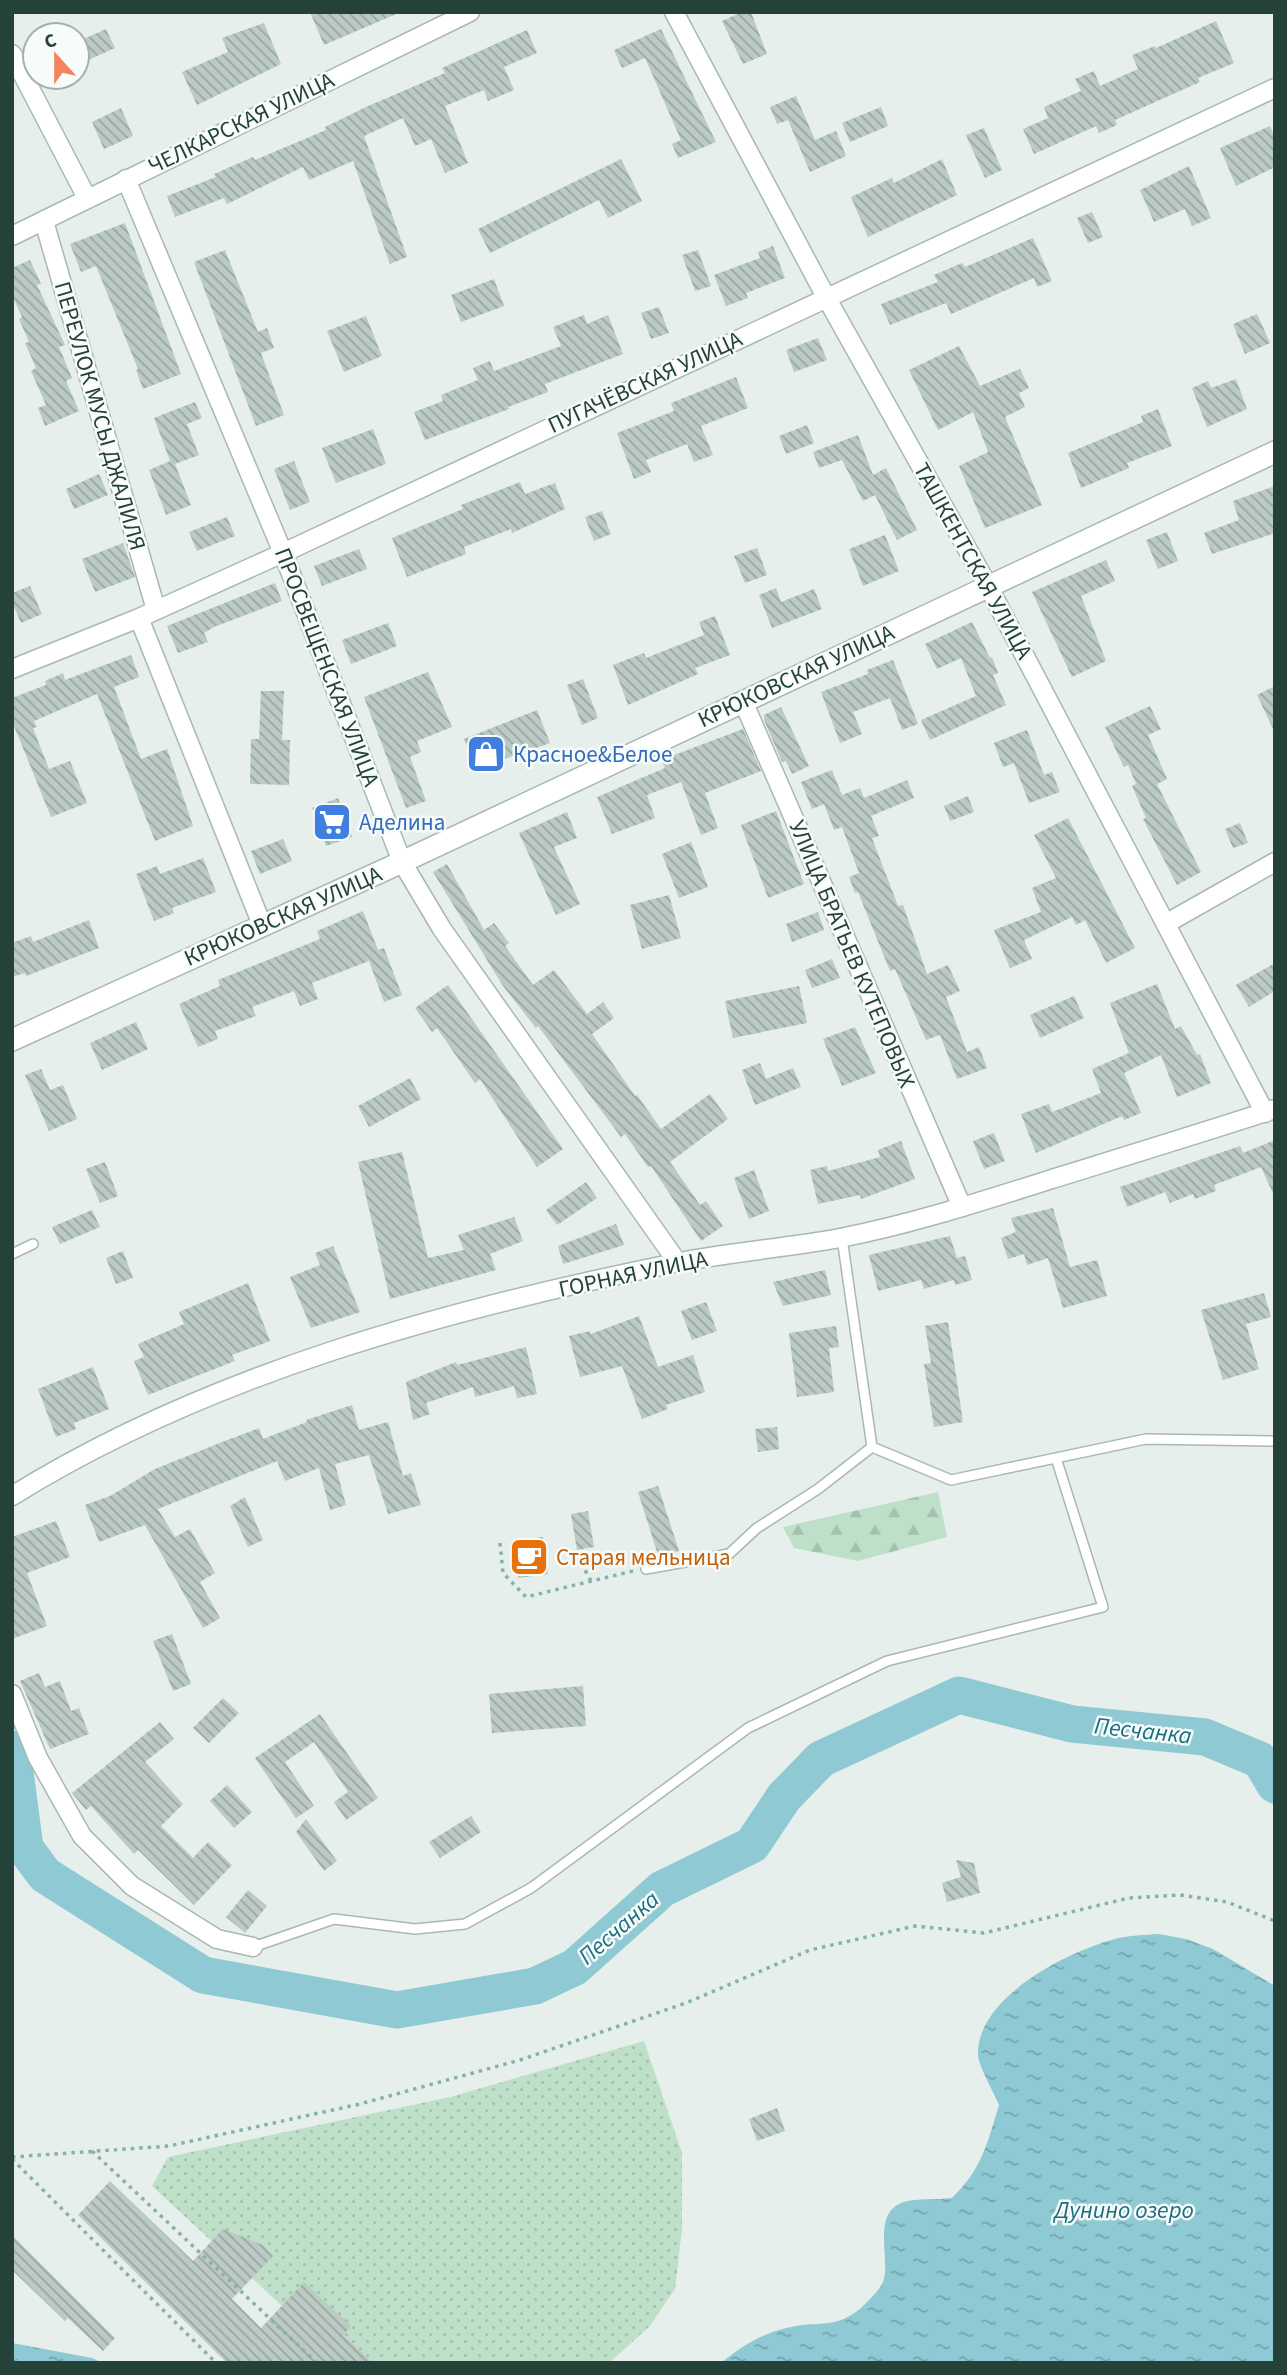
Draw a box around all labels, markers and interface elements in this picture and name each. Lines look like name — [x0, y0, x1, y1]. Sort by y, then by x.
north arrow — [21, 21, 91, 91]
text: С — [40, 27, 60, 56]
street label: ЧЕЛКАРСКАЯ УЛИЦА — [142, 63, 340, 182]
street label: ПЕРЕУЛОК МУСЫ ДЖАЛИЛЯ — [46, 278, 154, 554]
street label: ПУГАЧЁВСКАЯ УЛИЦА — [542, 322, 748, 442]
street label: ТАШКЕНТСКАЯ УЛИЦА — [905, 457, 1041, 666]
street label: ПРОСВЕЩЕНСКАЯ УЛИЦА — [266, 543, 388, 792]
street label: КРЮКОВСКАЯ УЛИЦА — [692, 616, 900, 736]
shop icon: Красное&Белое — [465, 733, 507, 775]
place label: Красное&Белое — [513, 738, 673, 771]
supermarket icon: Аделина — [311, 801, 353, 843]
place label: Аделина — [359, 806, 445, 839]
street label: УЛИЦА БРАТЬЕВ КУТЕПОВЫХ — [781, 815, 923, 1093]
street label: КРЮКОВСКАЯ УЛИЦА — [179, 857, 388, 974]
street label: ГОРНАЯ УЛИЦА — [555, 1242, 711, 1306]
cafe icon: Старая мельница — [508, 1536, 550, 1578]
place label: Старая мельница — [556, 1541, 731, 1574]
water label: Песчанка — [1093, 1708, 1194, 1754]
water label: Песчанка — [571, 1883, 667, 1973]
water label: Дунино озеро — [1052, 2193, 1194, 2228]

